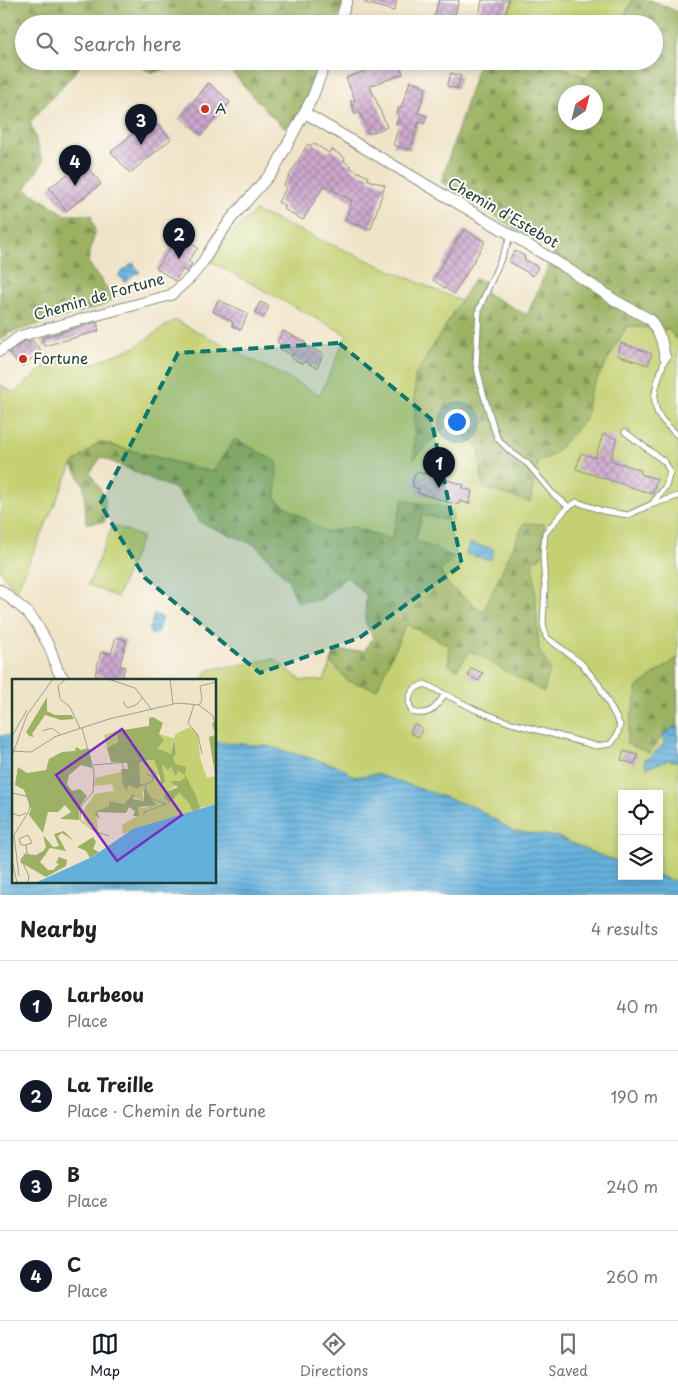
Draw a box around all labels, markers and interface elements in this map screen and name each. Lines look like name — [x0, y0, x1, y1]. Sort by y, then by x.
search box — [15, 15, 663, 70]
icon: search — [33, 29, 61, 57]
text: Search here — [73, 29, 182, 57]
north arrow — [558, 85, 603, 130]
place label: A — [215, 96, 227, 119]
marker: A — [199, 103, 211, 115]
pin: 3 — [125, 104, 157, 145]
pin: 4 — [59, 145, 91, 186]
street label: Chemin d'Estebot — [444, 171, 564, 253]
pin: 2 — [163, 218, 195, 259]
street label: Chemin de Fortune — [31, 266, 167, 325]
place label: Fortune — [33, 346, 88, 369]
marker: Fortune — [17, 353, 29, 365]
your location — [444, 409, 470, 435]
pin: 1 — [423, 447, 455, 488]
inset map — [12, 679, 216, 882]
map controls — [618, 790, 663, 880]
button: locate — [618, 790, 663, 835]
button: layers — [618, 835, 663, 880]
text: Nearby — [20, 912, 97, 944]
text: 4 results — [591, 916, 658, 940]
text: Larbeou — [67, 980, 144, 1008]
text: 1 — [32, 994, 40, 1018]
text: 40 m — [616, 994, 658, 1018]
text: Place — [67, 1008, 108, 1032]
text: La Treille — [67, 1070, 154, 1098]
text: 2 — [30, 1084, 42, 1108]
text: 190 m — [610, 1084, 658, 1108]
text: Place · Chemin de Fortune — [67, 1098, 266, 1122]
text: B — [67, 1160, 80, 1188]
text: 3 — [31, 1174, 41, 1198]
text: 240 m — [606, 1174, 658, 1198]
text: Place — [67, 1188, 108, 1212]
text: C — [67, 1250, 81, 1278]
text: 4 — [31, 1264, 41, 1288]
text: 260 m — [606, 1264, 658, 1288]
text: Place — [67, 1278, 108, 1302]
tab: Map — [90, 1330, 120, 1381]
tab: Directions — [300, 1330, 368, 1381]
tab: Saved — [548, 1330, 588, 1381]

